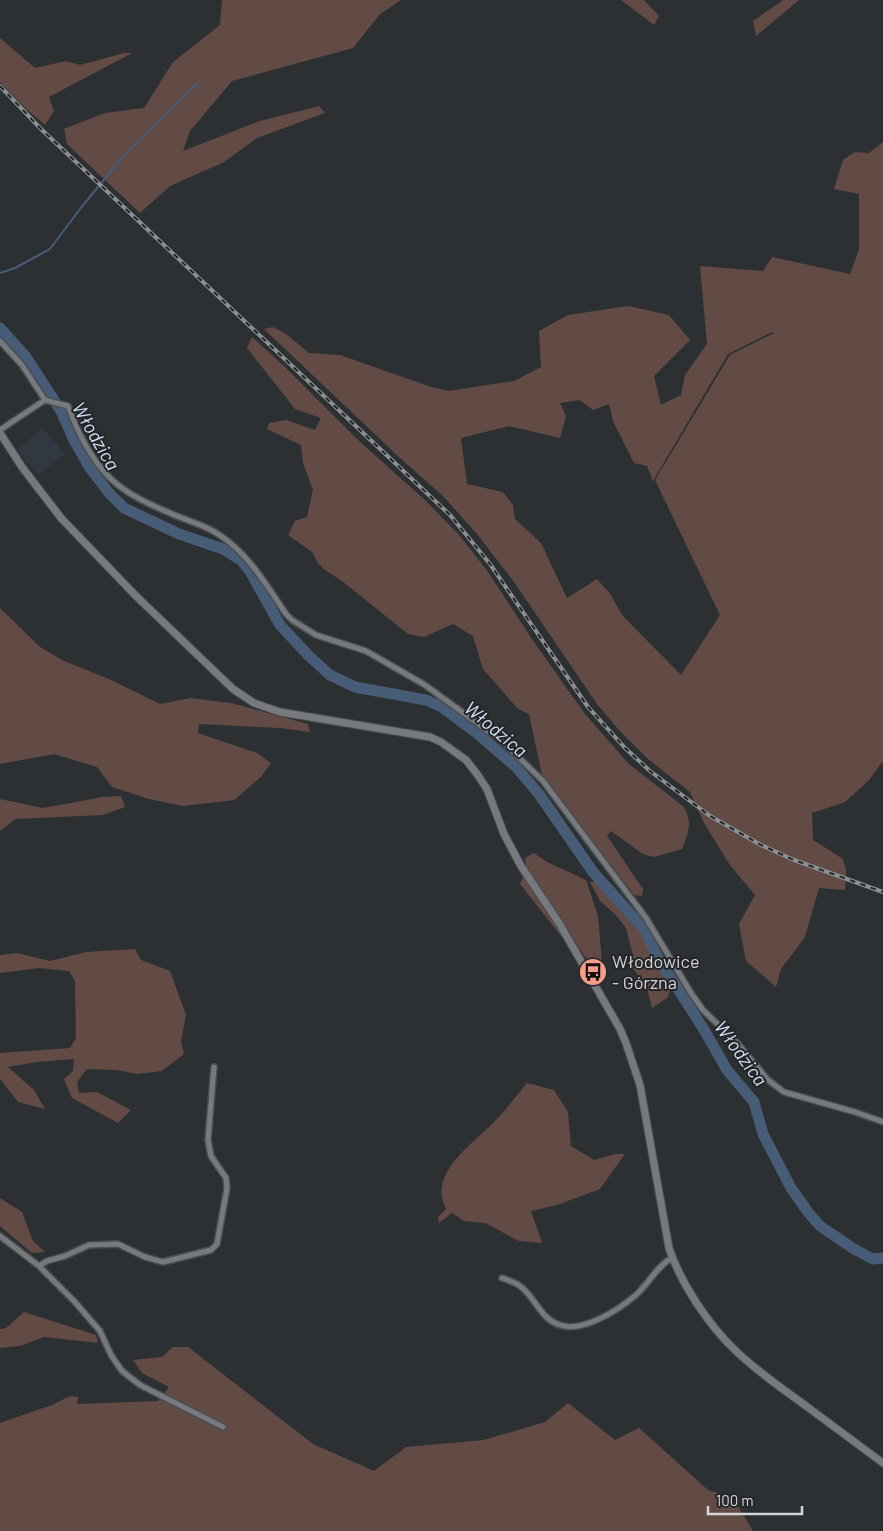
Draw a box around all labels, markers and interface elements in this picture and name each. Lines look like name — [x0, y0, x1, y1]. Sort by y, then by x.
water label: Włodzica — [68, 397, 125, 474]
water label: Włodzica — [460, 696, 532, 762]
place label: Włodowice - Górzna — [612, 950, 700, 993]
bus stop icon: Włodowice - Górzna — [578, 957, 608, 987]
water label: Włodzica — [710, 1016, 773, 1090]
scale bar — [708, 1484, 802, 1516]
text: 100 m — [716, 1491, 754, 1509]

